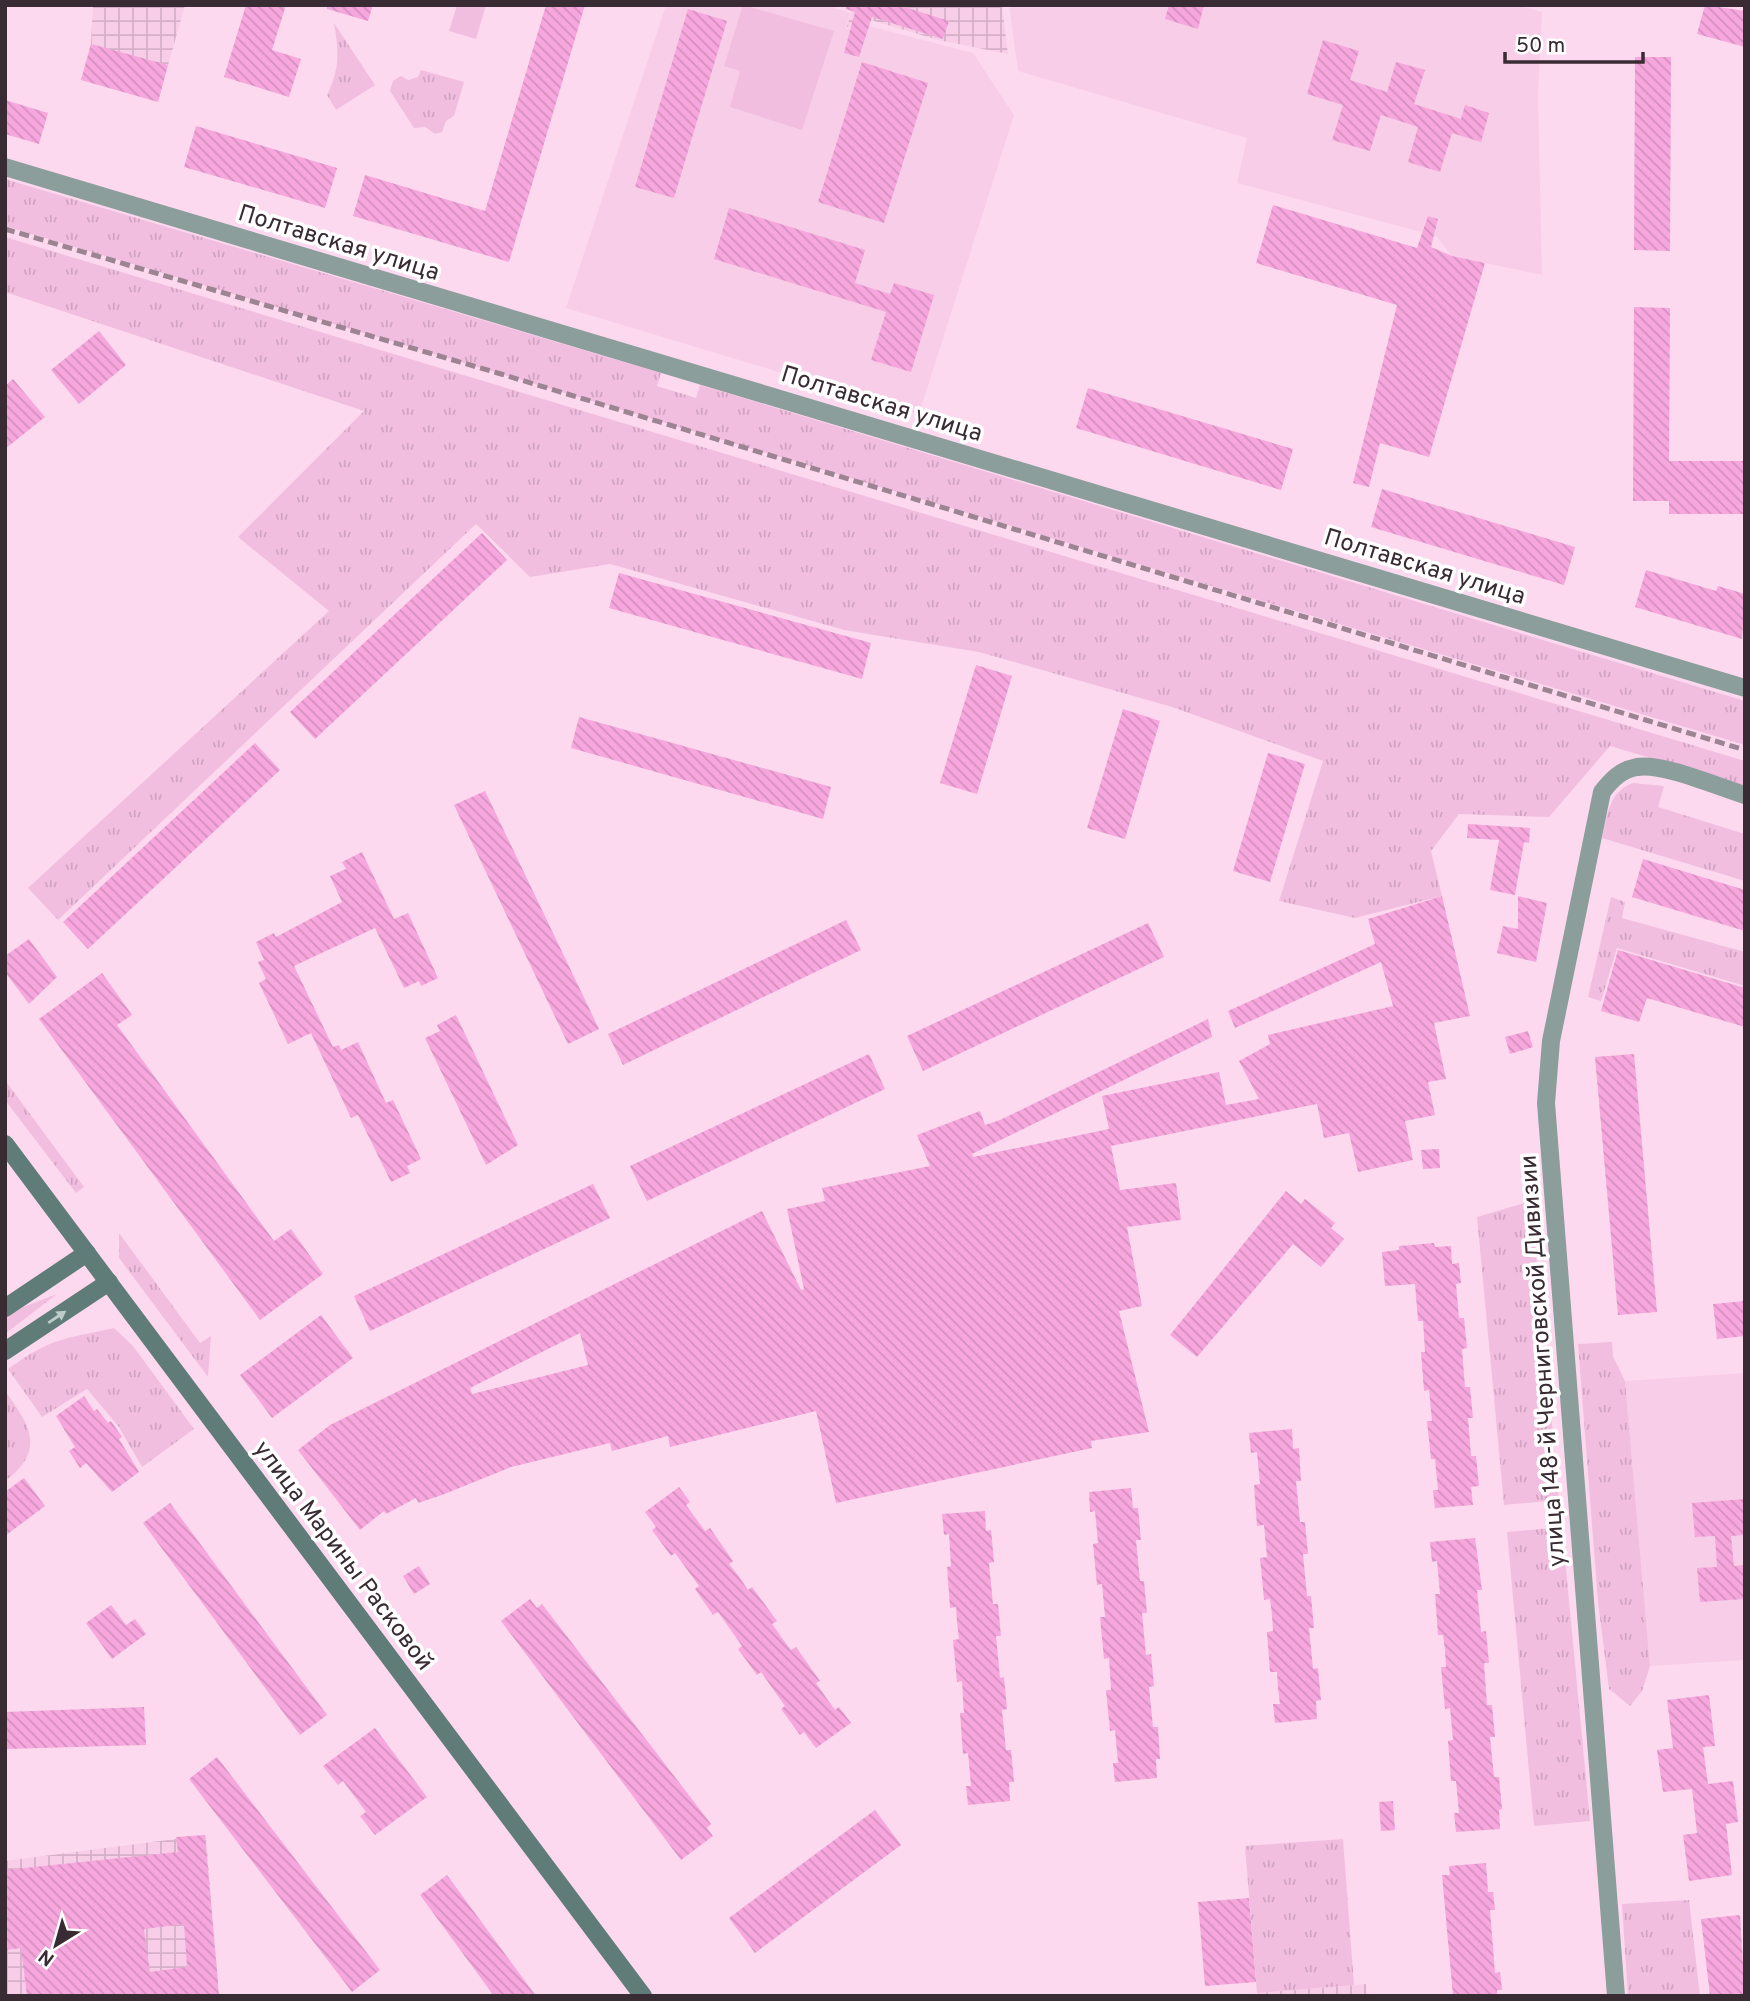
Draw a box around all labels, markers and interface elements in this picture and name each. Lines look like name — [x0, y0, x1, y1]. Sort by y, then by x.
scale bar — [1505, 21, 1643, 65]
text: 50 m — [1516, 33, 1565, 60]
street label: Полтавская улица — [234, 199, 443, 289]
street label: Полтавская улица — [777, 360, 986, 450]
street label: Полтавская улица — [1320, 523, 1529, 613]
street label: улица 148-й Черниговской Дивизии — [1515, 1154, 1573, 1568]
one-way arrow — [47, 1310, 67, 1323]
street label: улица Марины Расковой — [246, 1435, 439, 1677]
north arrow — [21, 1910, 91, 1980]
text: N — [34, 1943, 60, 1971]

